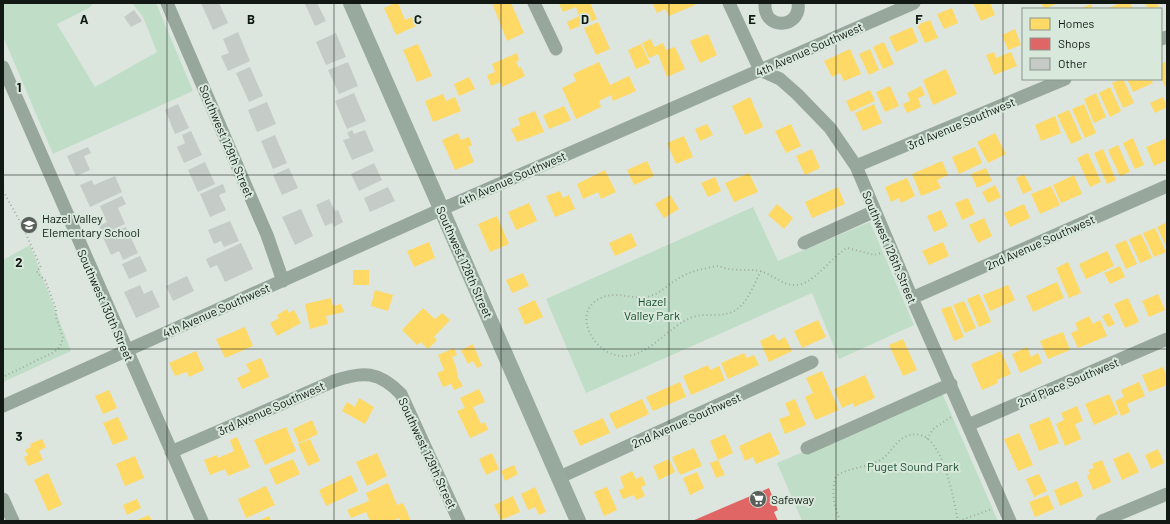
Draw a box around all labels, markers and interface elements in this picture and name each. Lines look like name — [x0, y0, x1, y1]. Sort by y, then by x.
legend — [1022, 8, 1162, 80]
text: A — [80, 11, 89, 27]
text: B — [247, 11, 255, 27]
text: C — [414, 11, 422, 27]
text: D — [581, 11, 589, 27]
text: E — [748, 11, 756, 27]
text: F — [915, 11, 923, 27]
text: Homes — [1058, 16, 1095, 30]
street label: 4th Avenue Southwest — [753, 19, 865, 79]
text: Shops — [1058, 36, 1091, 50]
text: Other — [1058, 56, 1088, 70]
text: 1 — [17, 79, 21, 95]
street label: Southwest 129th Street — [197, 83, 257, 199]
street label: 3rd Avenue Southwest — [905, 94, 1017, 152]
street label: 4th Avenue Southwest — [456, 148, 568, 208]
street label: Southwest 126th Street — [860, 189, 920, 305]
street label: Southwest 128th Street — [434, 204, 496, 320]
place label: Hazel Valley Elementary School — [42, 211, 140, 239]
street label: 2nd Avenue Southwest — [983, 212, 1097, 272]
school or university icon: Hazel Valley Elementary School — [19, 215, 39, 235]
street label: Southwest 130th Street — [75, 247, 137, 363]
text: 2 — [15, 254, 23, 270]
street label: 4th Avenue Southwest — [160, 280, 272, 340]
park label: Hazel Valley Park — [624, 294, 680, 322]
street label: 2nd Place Southwest — [1015, 354, 1121, 410]
street label: 3rd Avenue Southwest — [215, 378, 327, 438]
street label: 2nd Avenue Southwest — [629, 390, 743, 450]
street label: Southwest 129th Street — [396, 395, 460, 511]
text: 3 — [15, 428, 23, 444]
park label: Puget Sound Park — [867, 459, 959, 473]
supermarket icon: Safeway — [748, 489, 768, 509]
place label: Safeway — [771, 492, 815, 506]

